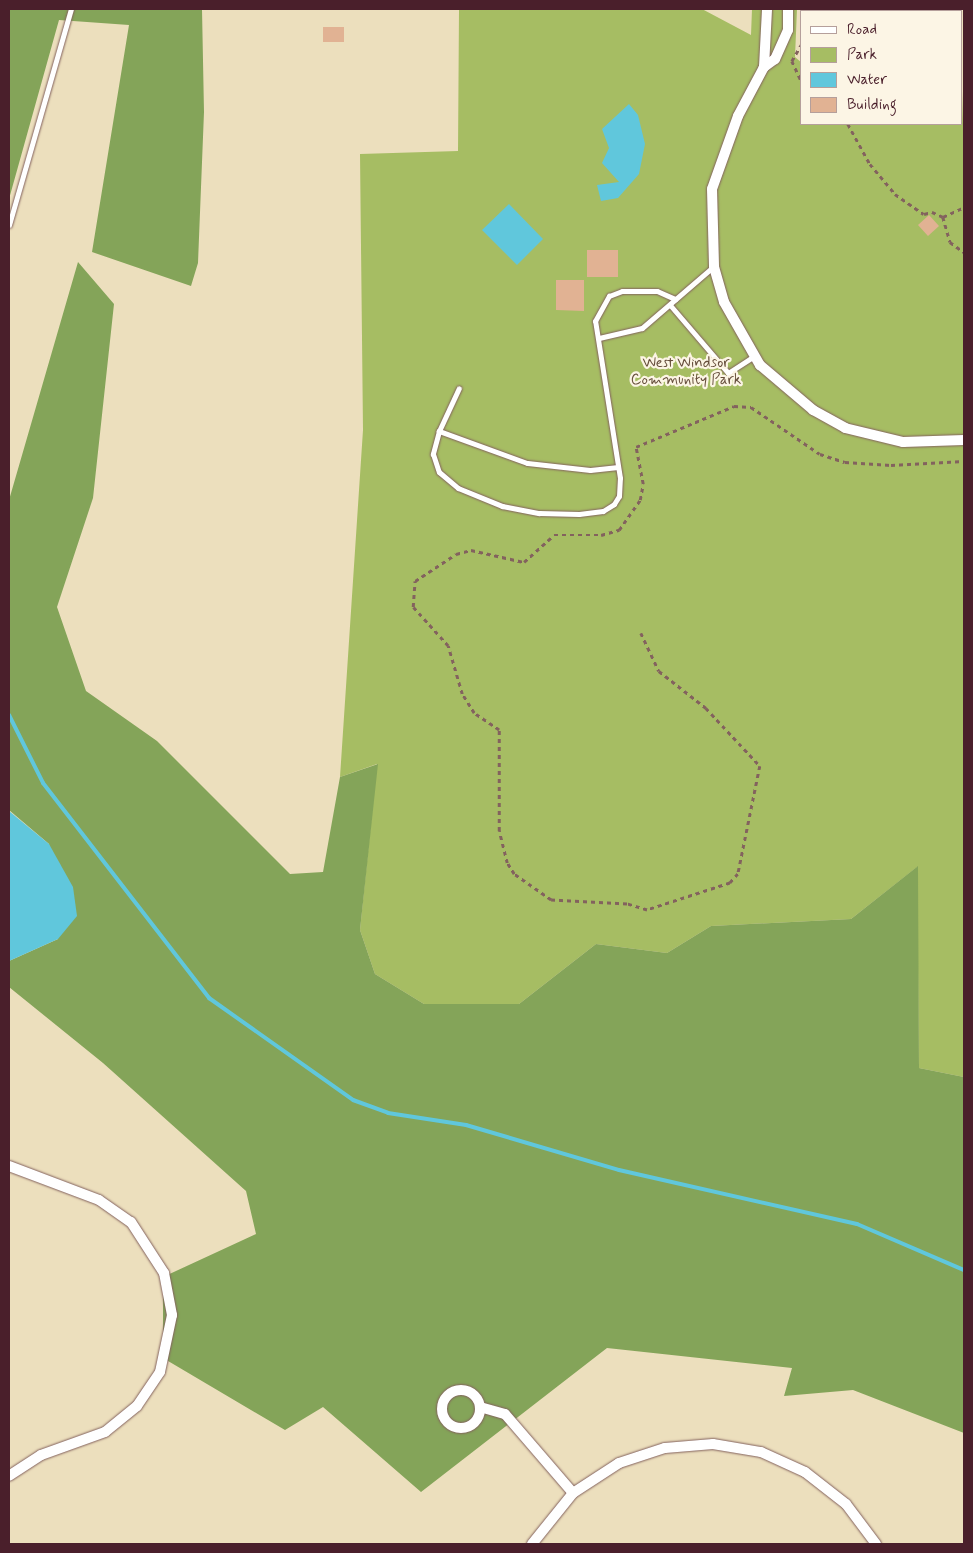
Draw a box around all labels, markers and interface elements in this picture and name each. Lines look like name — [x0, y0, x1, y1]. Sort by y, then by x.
legend — [800, 10, 963, 125]
text: Road — [847, 20, 877, 40]
text: Park — [847, 45, 877, 65]
text: Water — [847, 70, 887, 90]
text: Building — [847, 95, 897, 115]
park label: West Windsor Community Park — [631, 354, 741, 389]

